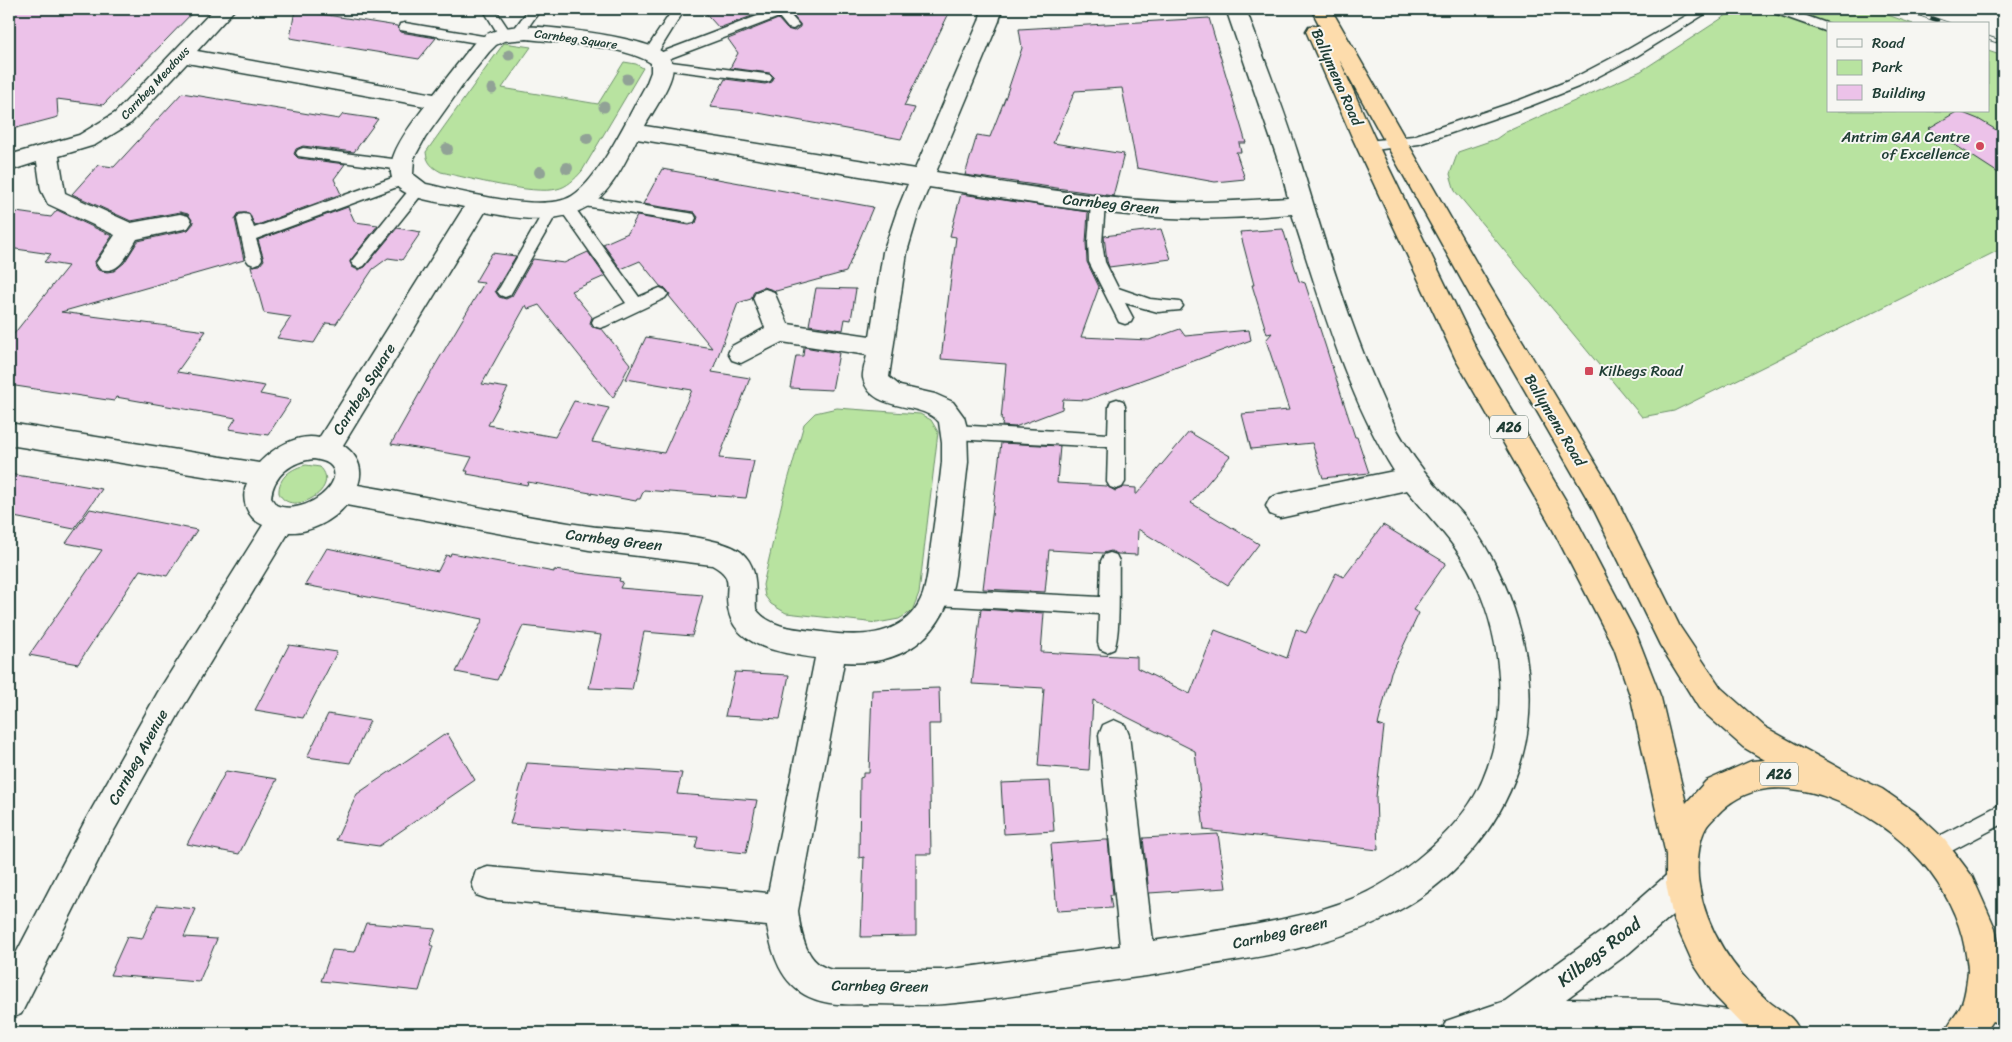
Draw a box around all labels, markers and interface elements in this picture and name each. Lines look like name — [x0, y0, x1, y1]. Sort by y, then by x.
street label: Carnbeg Square — [533, 22, 619, 56]
legend — [1827, 22, 1990, 112]
street label: Ballymena Road — [1304, 24, 1370, 131]
text: Road — [1872, 30, 1905, 56]
street label: Carnbeg Meadows — [115, 41, 196, 125]
text: Park — [1872, 54, 1903, 80]
text: Building — [1872, 80, 1926, 106]
place label: Antrim GAA Centre of Excellence — [1840, 124, 1970, 167]
marker: Antrim GAA Centre of Excellence — [1974, 140, 1986, 152]
street label: Carnbeg Green — [1061, 186, 1161, 222]
street label: Carnbeg Square — [325, 338, 403, 440]
place label: Kilbegs Road — [1599, 358, 1684, 384]
marker: Kilbegs Road — [1583, 365, 1595, 377]
street label: Ballymena Road — [1517, 369, 1594, 472]
road number: A26 — [1490, 416, 1528, 438]
street label: Carnbeg Green — [564, 521, 664, 559]
street label: Carnbeg Avenue — [101, 704, 175, 810]
road number: A26 — [1760, 762, 1798, 786]
street label: Kilbegs Road — [1550, 908, 1650, 995]
street label: Carnbeg Green — [1230, 909, 1330, 957]
street label: Carnbeg Green — [831, 972, 929, 1000]

